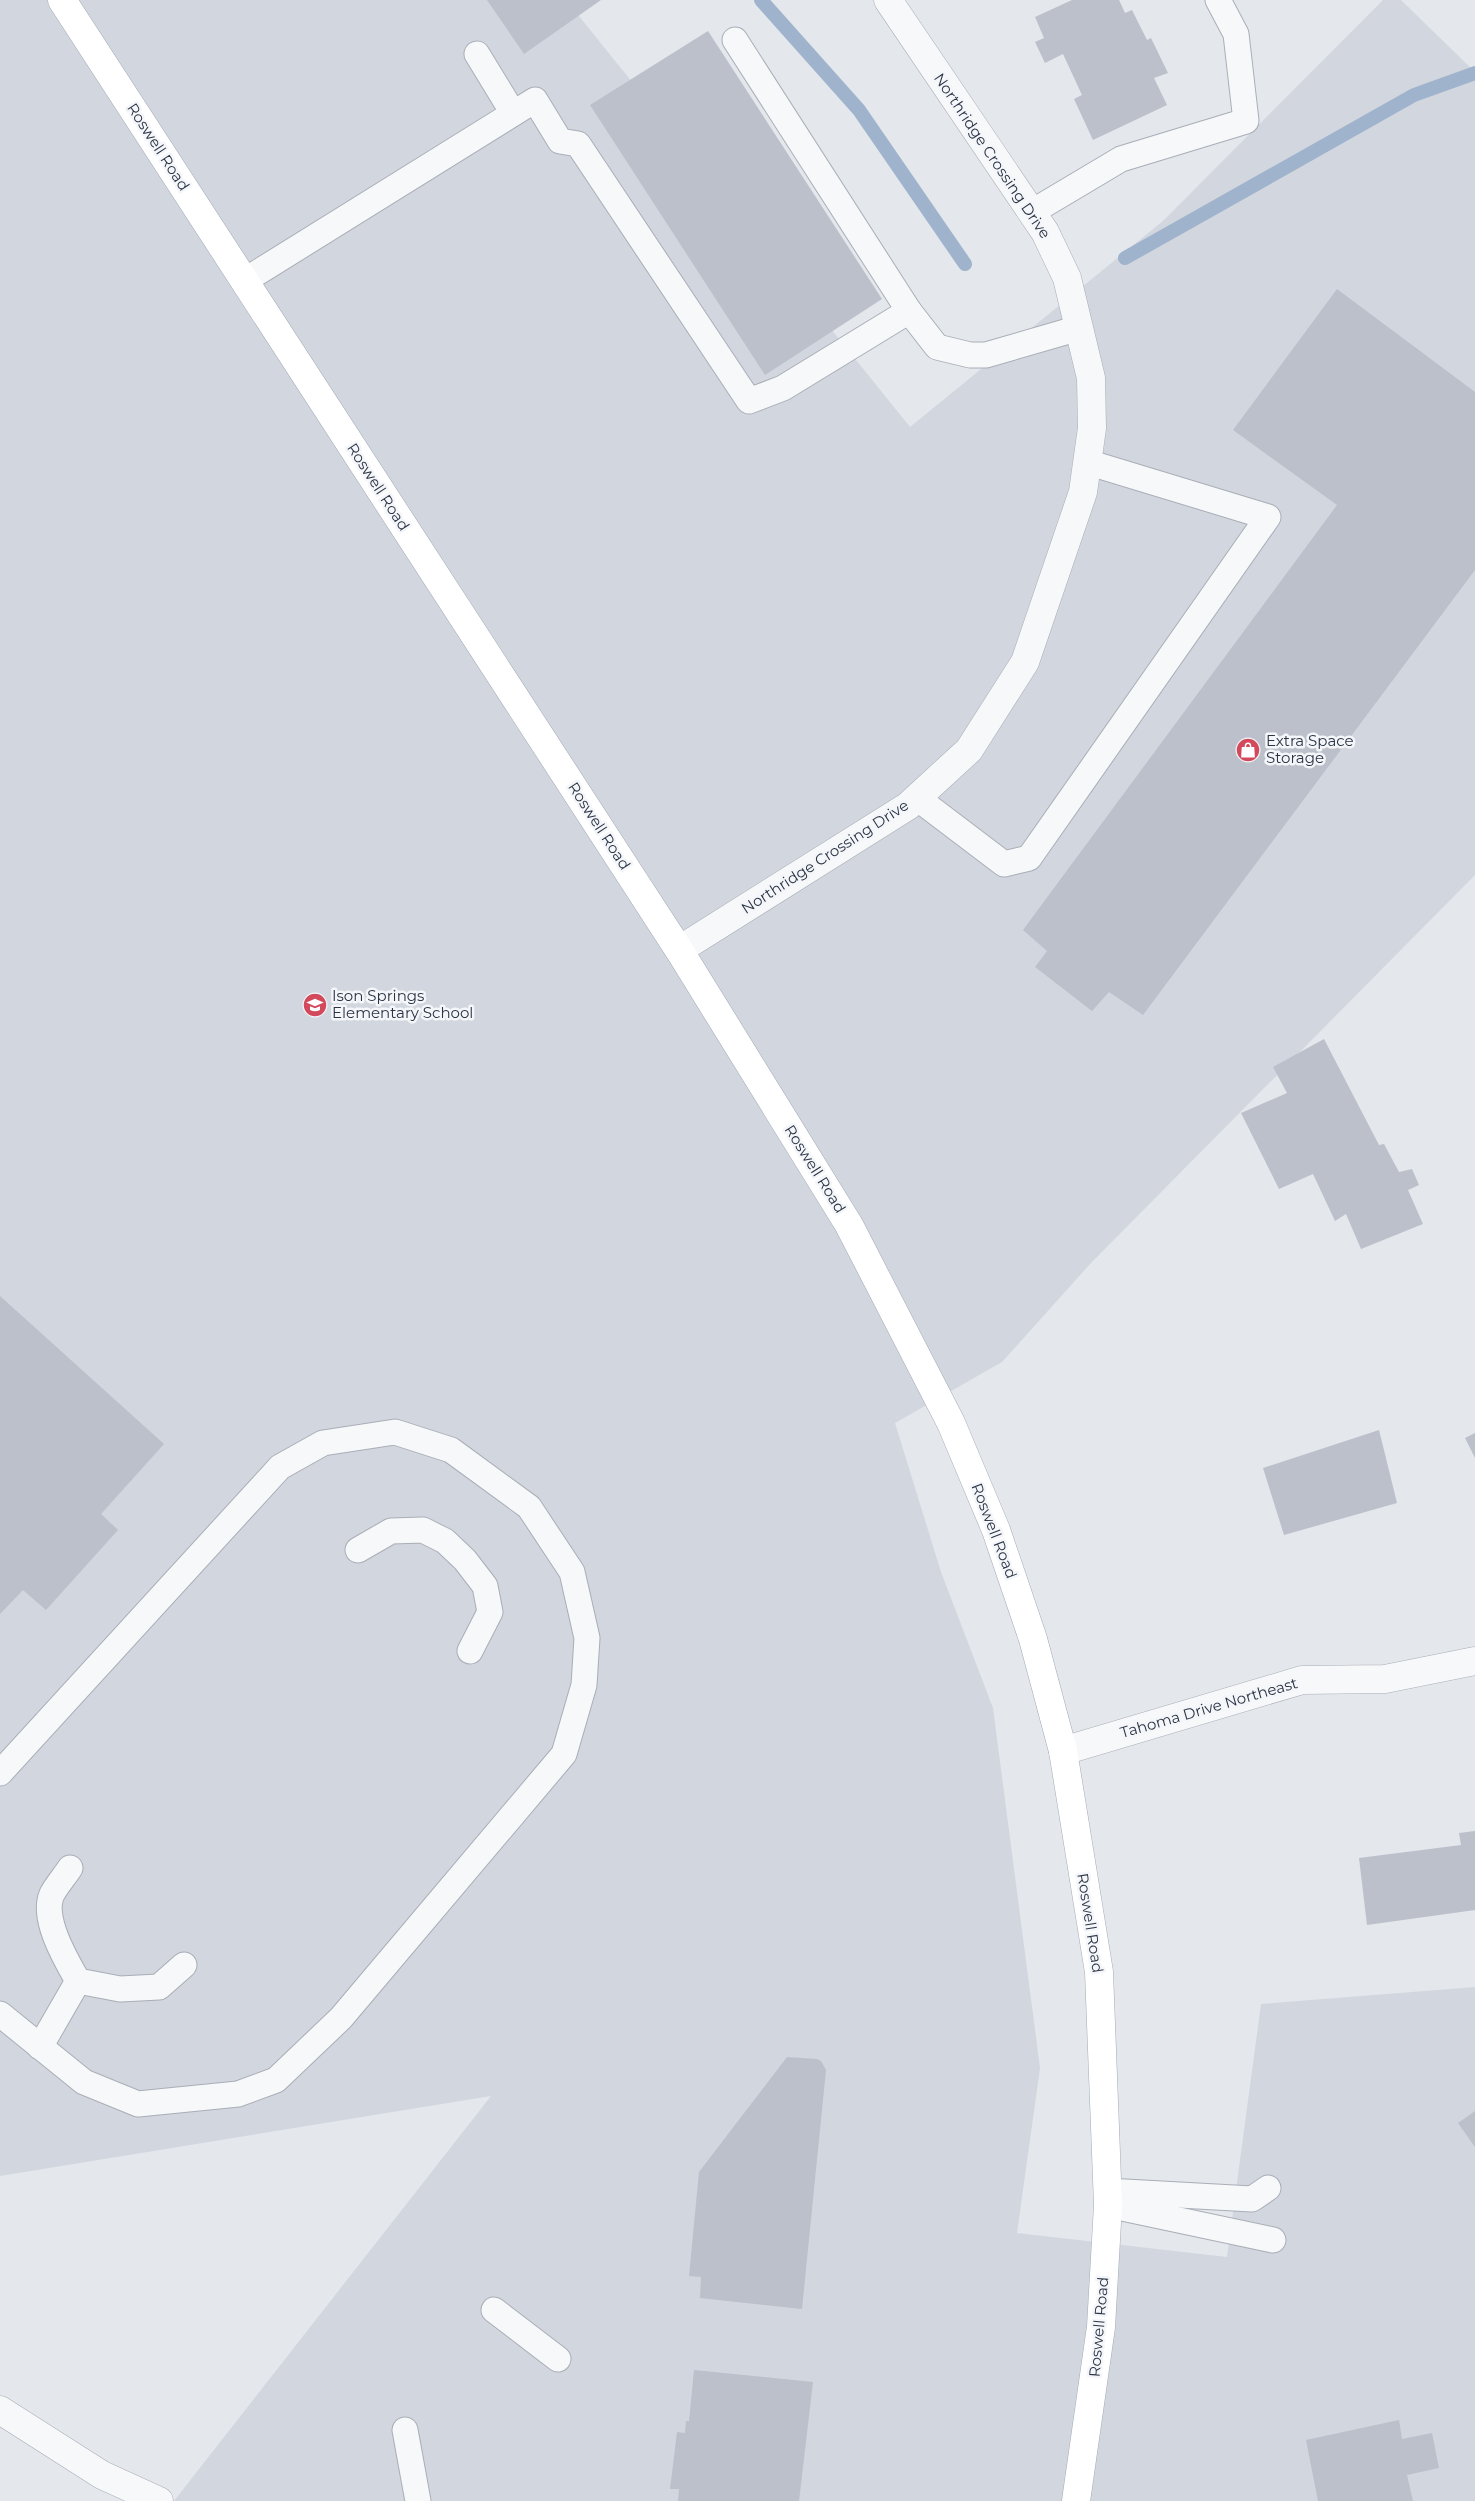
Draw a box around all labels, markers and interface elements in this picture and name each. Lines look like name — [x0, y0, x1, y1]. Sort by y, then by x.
street label: Northridge Crossing Drive — [930, 69, 1055, 242]
street label: Roswell Road — [123, 99, 194, 194]
street label: Roswell Road — [343, 439, 414, 534]
place label: Extra Space Storage — [1266, 731, 1354, 767]
shop icon: Extra Space Storage — [1235, 737, 1261, 763]
street label: Roswell Road — [564, 778, 635, 873]
street label: Northridge Crossing Drive — [738, 795, 912, 918]
place label: Ison Springs Elementary School — [332, 986, 473, 1022]
school or university icon: Ison Springs Elementary School — [302, 992, 328, 1018]
street label: Roswell Road — [781, 1121, 850, 1216]
street label: Roswell Road — [968, 1480, 1021, 1581]
street label: Tahoma Drive Northeast — [1118, 1673, 1300, 1742]
street label: Roswell Road — [1073, 1872, 1108, 1974]
street label: Roswell Road — [1085, 2276, 1112, 2378]

